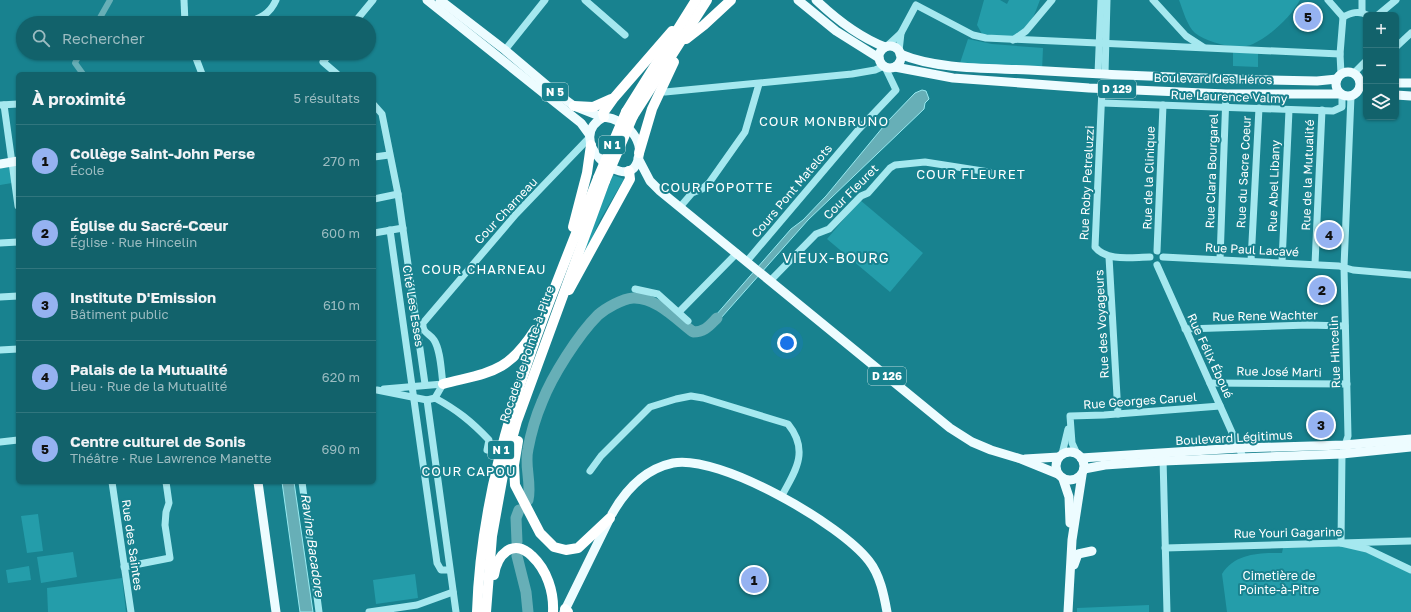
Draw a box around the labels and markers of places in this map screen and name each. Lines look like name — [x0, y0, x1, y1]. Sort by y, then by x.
pin: 5 — [1295, 2, 1321, 32]
pin: 4 — [1316, 220, 1342, 250]
pin: 2 — [1309, 275, 1335, 305]
pin: 3 — [1308, 410, 1334, 440]
pin: 1 — [741, 565, 767, 595]

